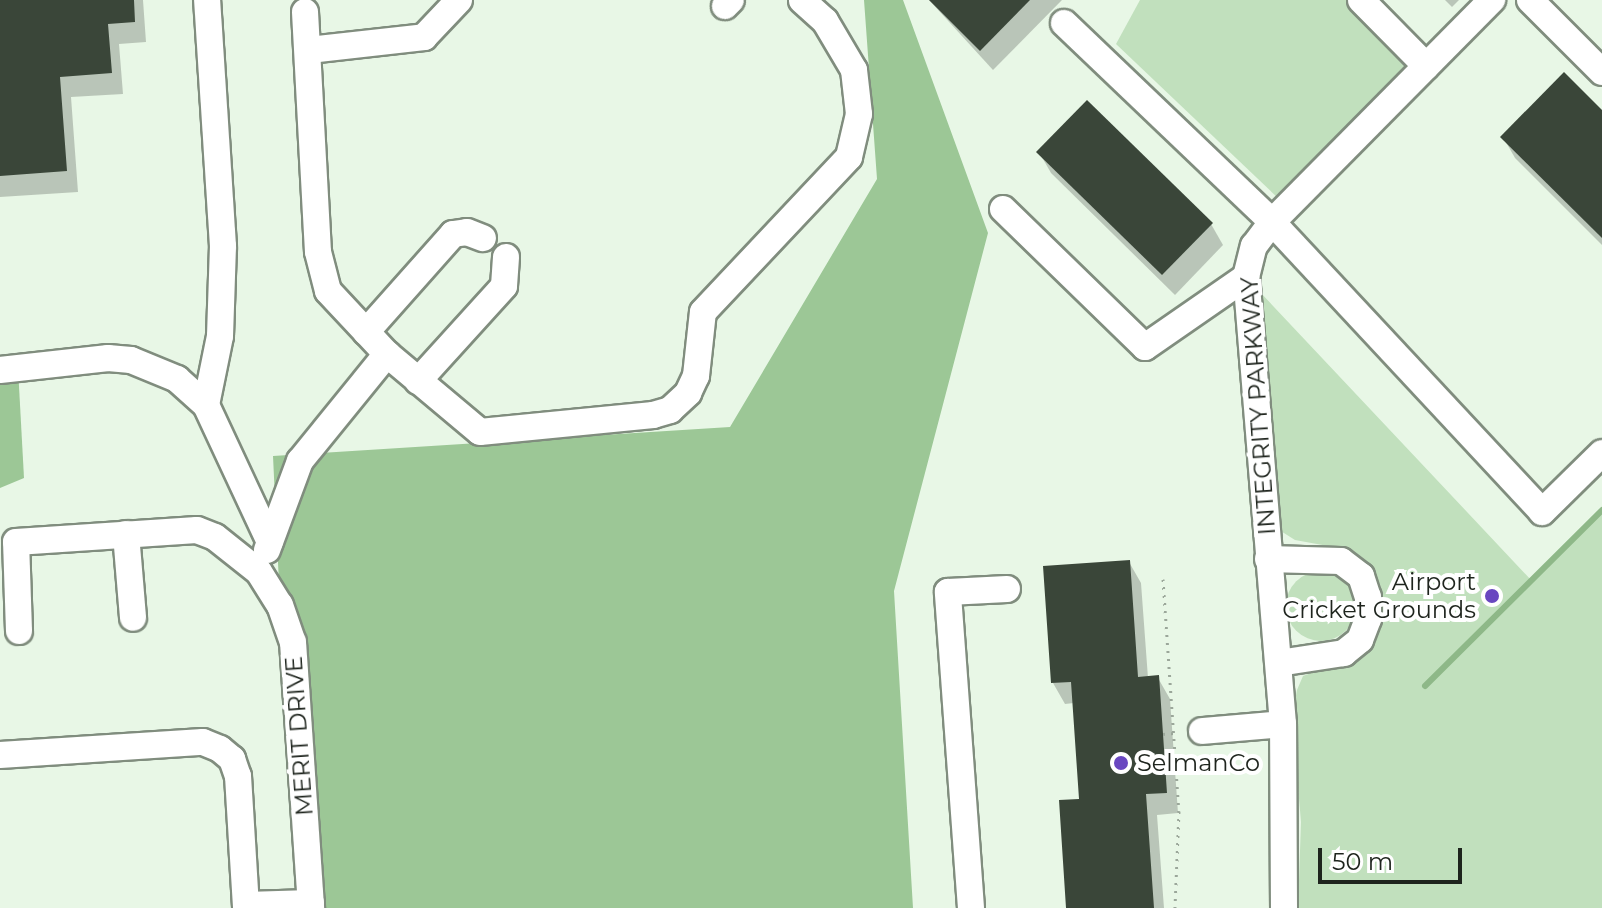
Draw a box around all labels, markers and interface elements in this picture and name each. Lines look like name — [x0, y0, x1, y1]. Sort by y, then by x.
street label: INTEGRITY PARKWAY — [1235, 276, 1281, 536]
place label: Airport Cricket Grounds — [1282, 568, 1476, 624]
marker: Airport Cricket Grounds — [1483, 587, 1501, 605]
street label: MERIT DRIVE — [279, 655, 319, 817]
place label: SelmanCo — [1137, 749, 1260, 777]
marker: SelmanCo — [1112, 754, 1130, 772]
scale bar — [1322, 832, 1466, 882]
text: 50 m — [1332, 847, 1393, 876]

